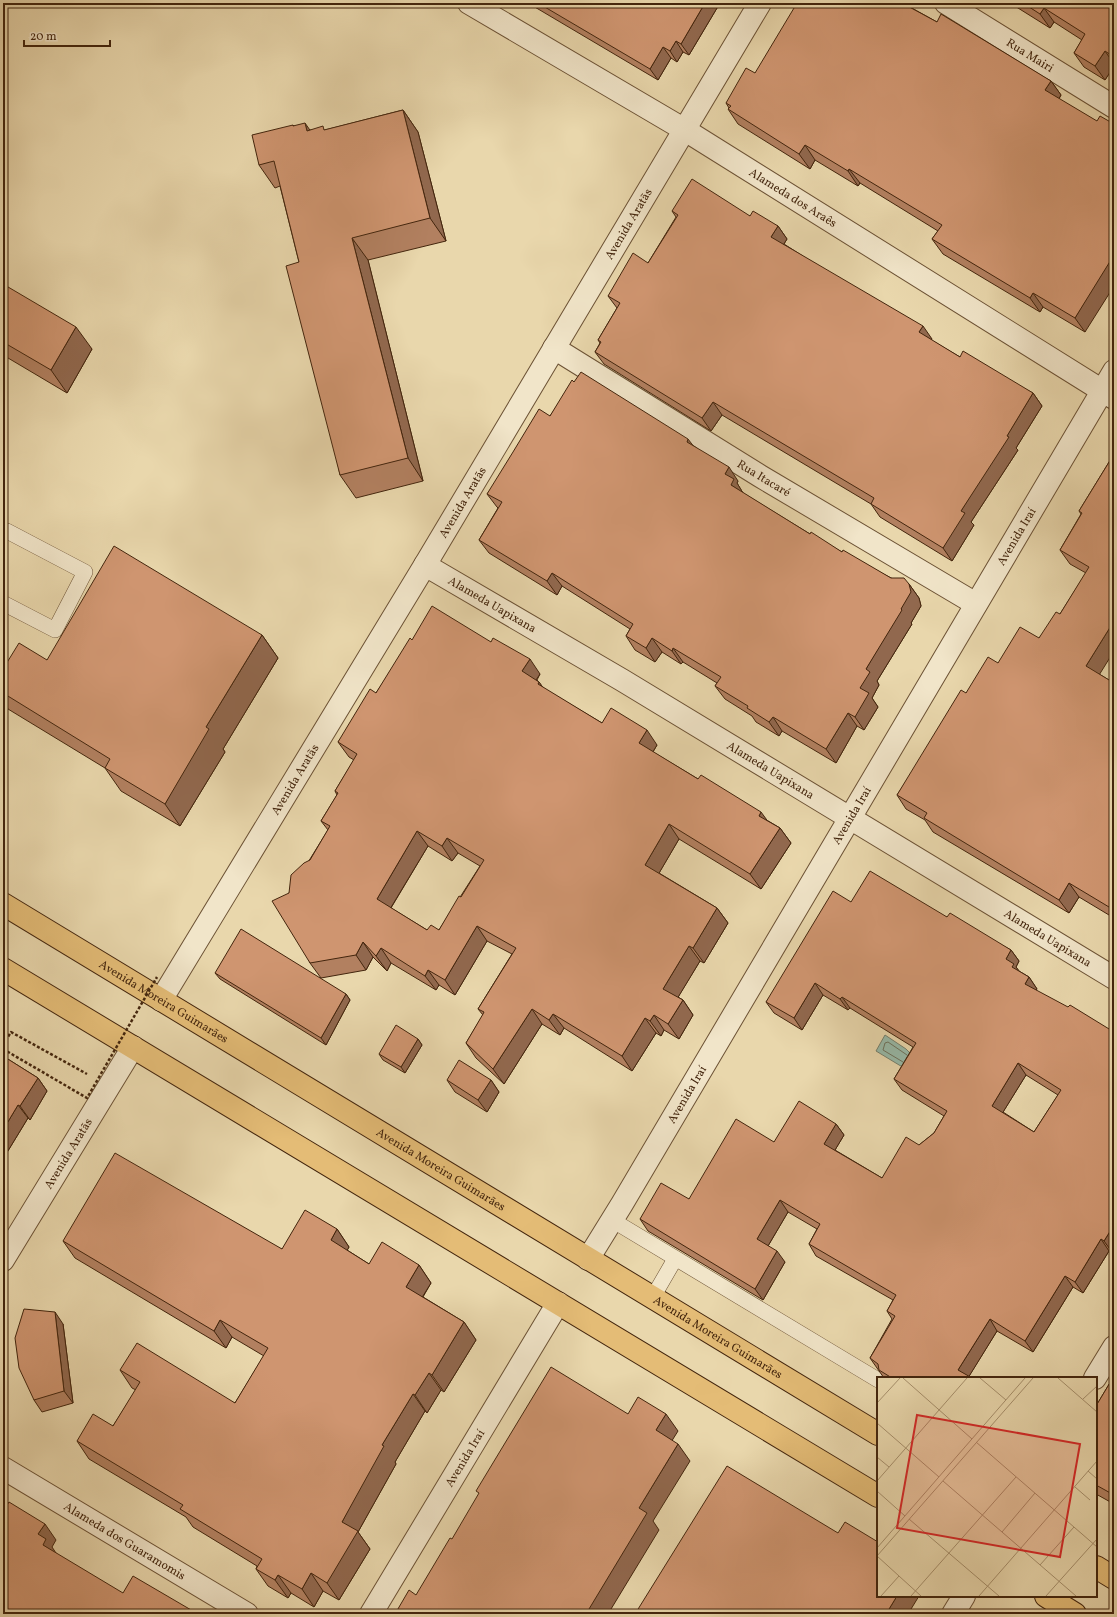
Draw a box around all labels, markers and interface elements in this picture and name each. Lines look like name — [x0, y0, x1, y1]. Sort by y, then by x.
scale bar — [24, 22, 110, 48]
text: 20 m — [30, 29, 57, 45]
street label: Rua Mairi — [1003, 35, 1057, 77]
street label: Alameda dos Araês — [746, 165, 839, 232]
street label: Avenida Aratãs — [602, 186, 657, 263]
street label: Rua Itacaré — [734, 457, 793, 501]
street label: Avenida Aratãs — [436, 464, 491, 541]
street label: Avenida Iraí — [994, 505, 1041, 569]
street label: Alameda Uapixana — [445, 573, 539, 637]
street label: Alameda Uapixana — [723, 738, 817, 804]
street label: Avenida Aratãs — [268, 742, 323, 818]
street label: Avenida Iraí — [829, 784, 876, 848]
street label: Alameda Uapixana — [1001, 906, 1094, 971]
street label: Avenida Moreira Guimarães — [96, 957, 231, 1048]
street label: Avenida Iraí — [664, 1063, 711, 1127]
street label: Avenida Aratãs — [41, 1115, 97, 1192]
street label: Avenida Moreira Guimarães — [373, 1125, 508, 1215]
street label: Avenida Moreira Guimarães — [650, 1293, 785, 1383]
inset map — [877, 1377, 1097, 1597]
street label: Avenida Iraí — [442, 1426, 489, 1490]
street label: Alameda dos Guaramomis — [60, 1499, 188, 1584]

